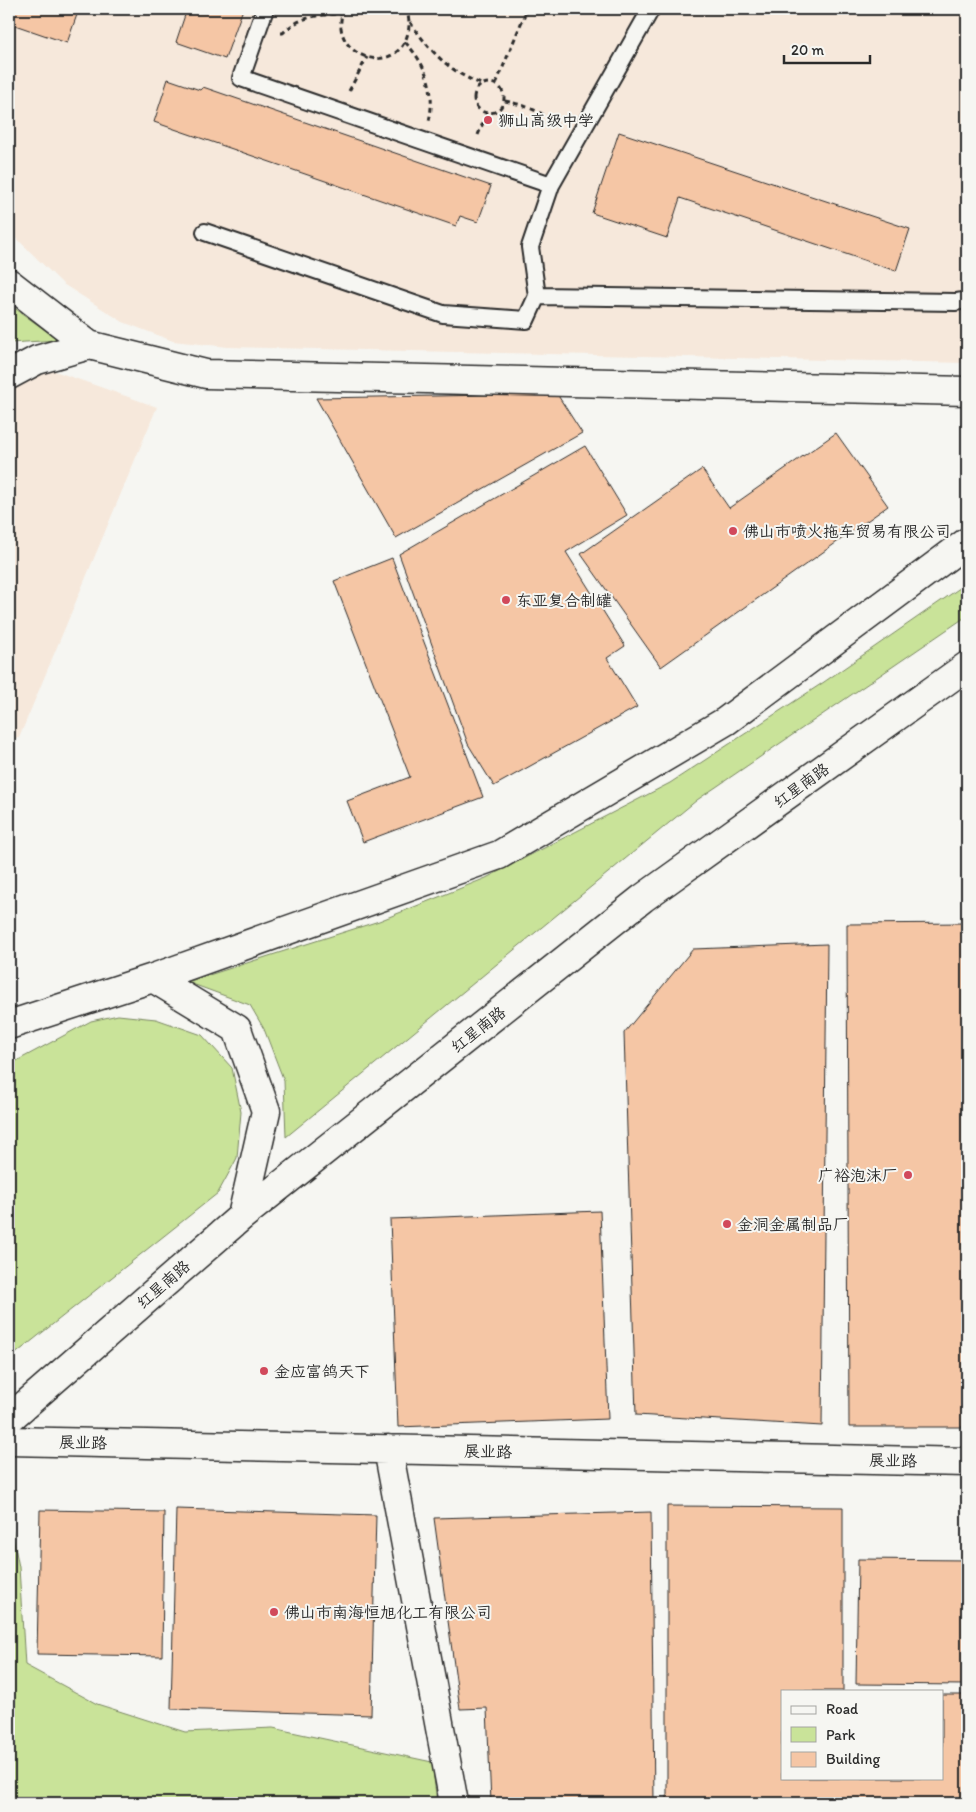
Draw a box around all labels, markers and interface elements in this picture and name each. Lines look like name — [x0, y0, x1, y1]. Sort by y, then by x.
scale bar — [784, 32, 870, 64]
text: 20 m — [791, 41, 825, 59]
place label: 狮山高级中学 — [498, 111, 594, 130]
marker: 狮山高级中学 — [482, 114, 494, 126]
place label: 佛山市喷火拖车贸易有限公司 — [743, 522, 951, 541]
marker: 佛山市喷火拖车贸易有限公司 — [727, 525, 739, 537]
place label: 东亚复合制罐 — [516, 591, 612, 610]
marker: 东亚复合制罐 — [500, 594, 512, 606]
street label: 红星南路 — [770, 759, 833, 812]
street label: 红星南路 — [447, 1002, 509, 1057]
place label: 广裕泡沫厂 — [818, 1166, 898, 1185]
marker: 广裕泡沫厂 — [902, 1169, 914, 1181]
place label: 金洞金属制品厂 — [737, 1215, 849, 1234]
marker: 金洞金属制品厂 — [721, 1218, 733, 1230]
street label: 红星南路 — [133, 1256, 194, 1313]
place label: 金应富鸽天下 — [274, 1362, 370, 1381]
marker: 金应富鸽天下 — [258, 1365, 270, 1377]
street label: 展业路 — [59, 1433, 107, 1452]
street label: 展业路 — [464, 1442, 512, 1461]
street label: 展业路 — [869, 1451, 917, 1470]
place label: 佛山市南海恒旭化工有限公司 — [284, 1603, 492, 1622]
marker: 佛山市南海恒旭化工有限公司 — [268, 1606, 280, 1618]
legend — [781, 1690, 944, 1780]
text: Road — [826, 1700, 859, 1718]
text: Park — [826, 1726, 856, 1744]
text: Building — [826, 1750, 880, 1768]

